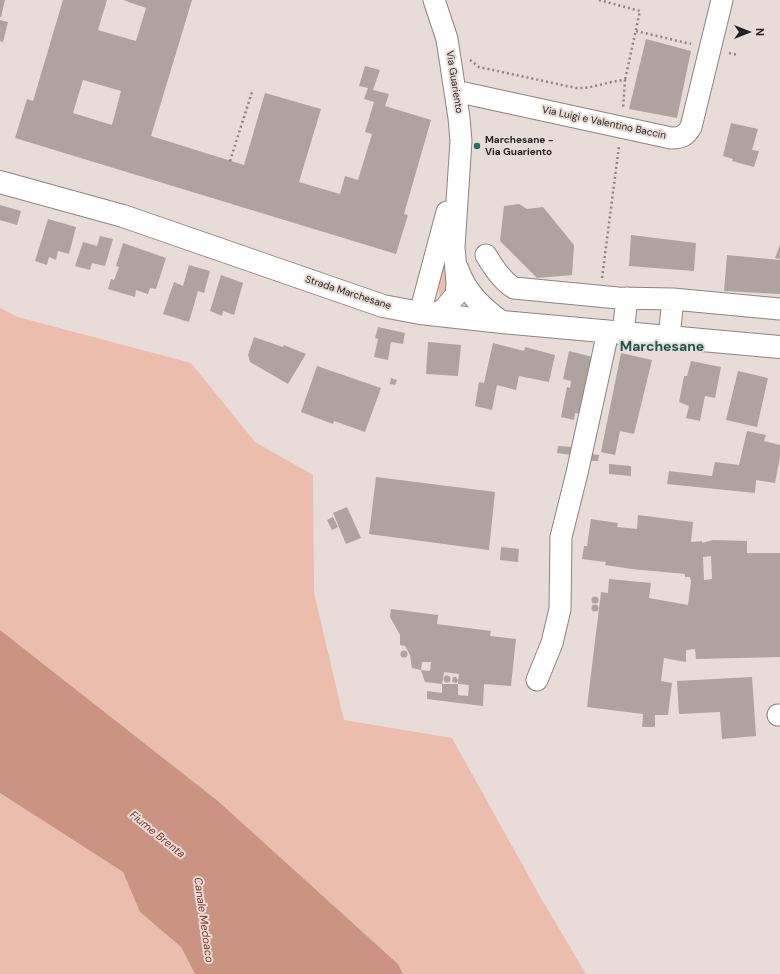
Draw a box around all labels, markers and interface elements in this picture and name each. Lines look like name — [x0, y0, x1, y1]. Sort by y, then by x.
north arrow — [728, 12, 768, 52]
text: N — [753, 28, 767, 36]
street label: Via Guariento — [443, 50, 465, 114]
street label: Via Luigi e Valentino Baccin — [541, 104, 667, 142]
place label: Marchesane - Via Guariento — [485, 134, 553, 158]
marker: Marchesane - Via Guariento — [472, 141, 482, 151]
street label: Strada Marchesane — [304, 273, 392, 313]
district label: Marchesane — [620, 339, 704, 355]
water label: Fiume Brenta — [127, 809, 187, 861]
water label: Canale Medoaco — [190, 876, 216, 964]

